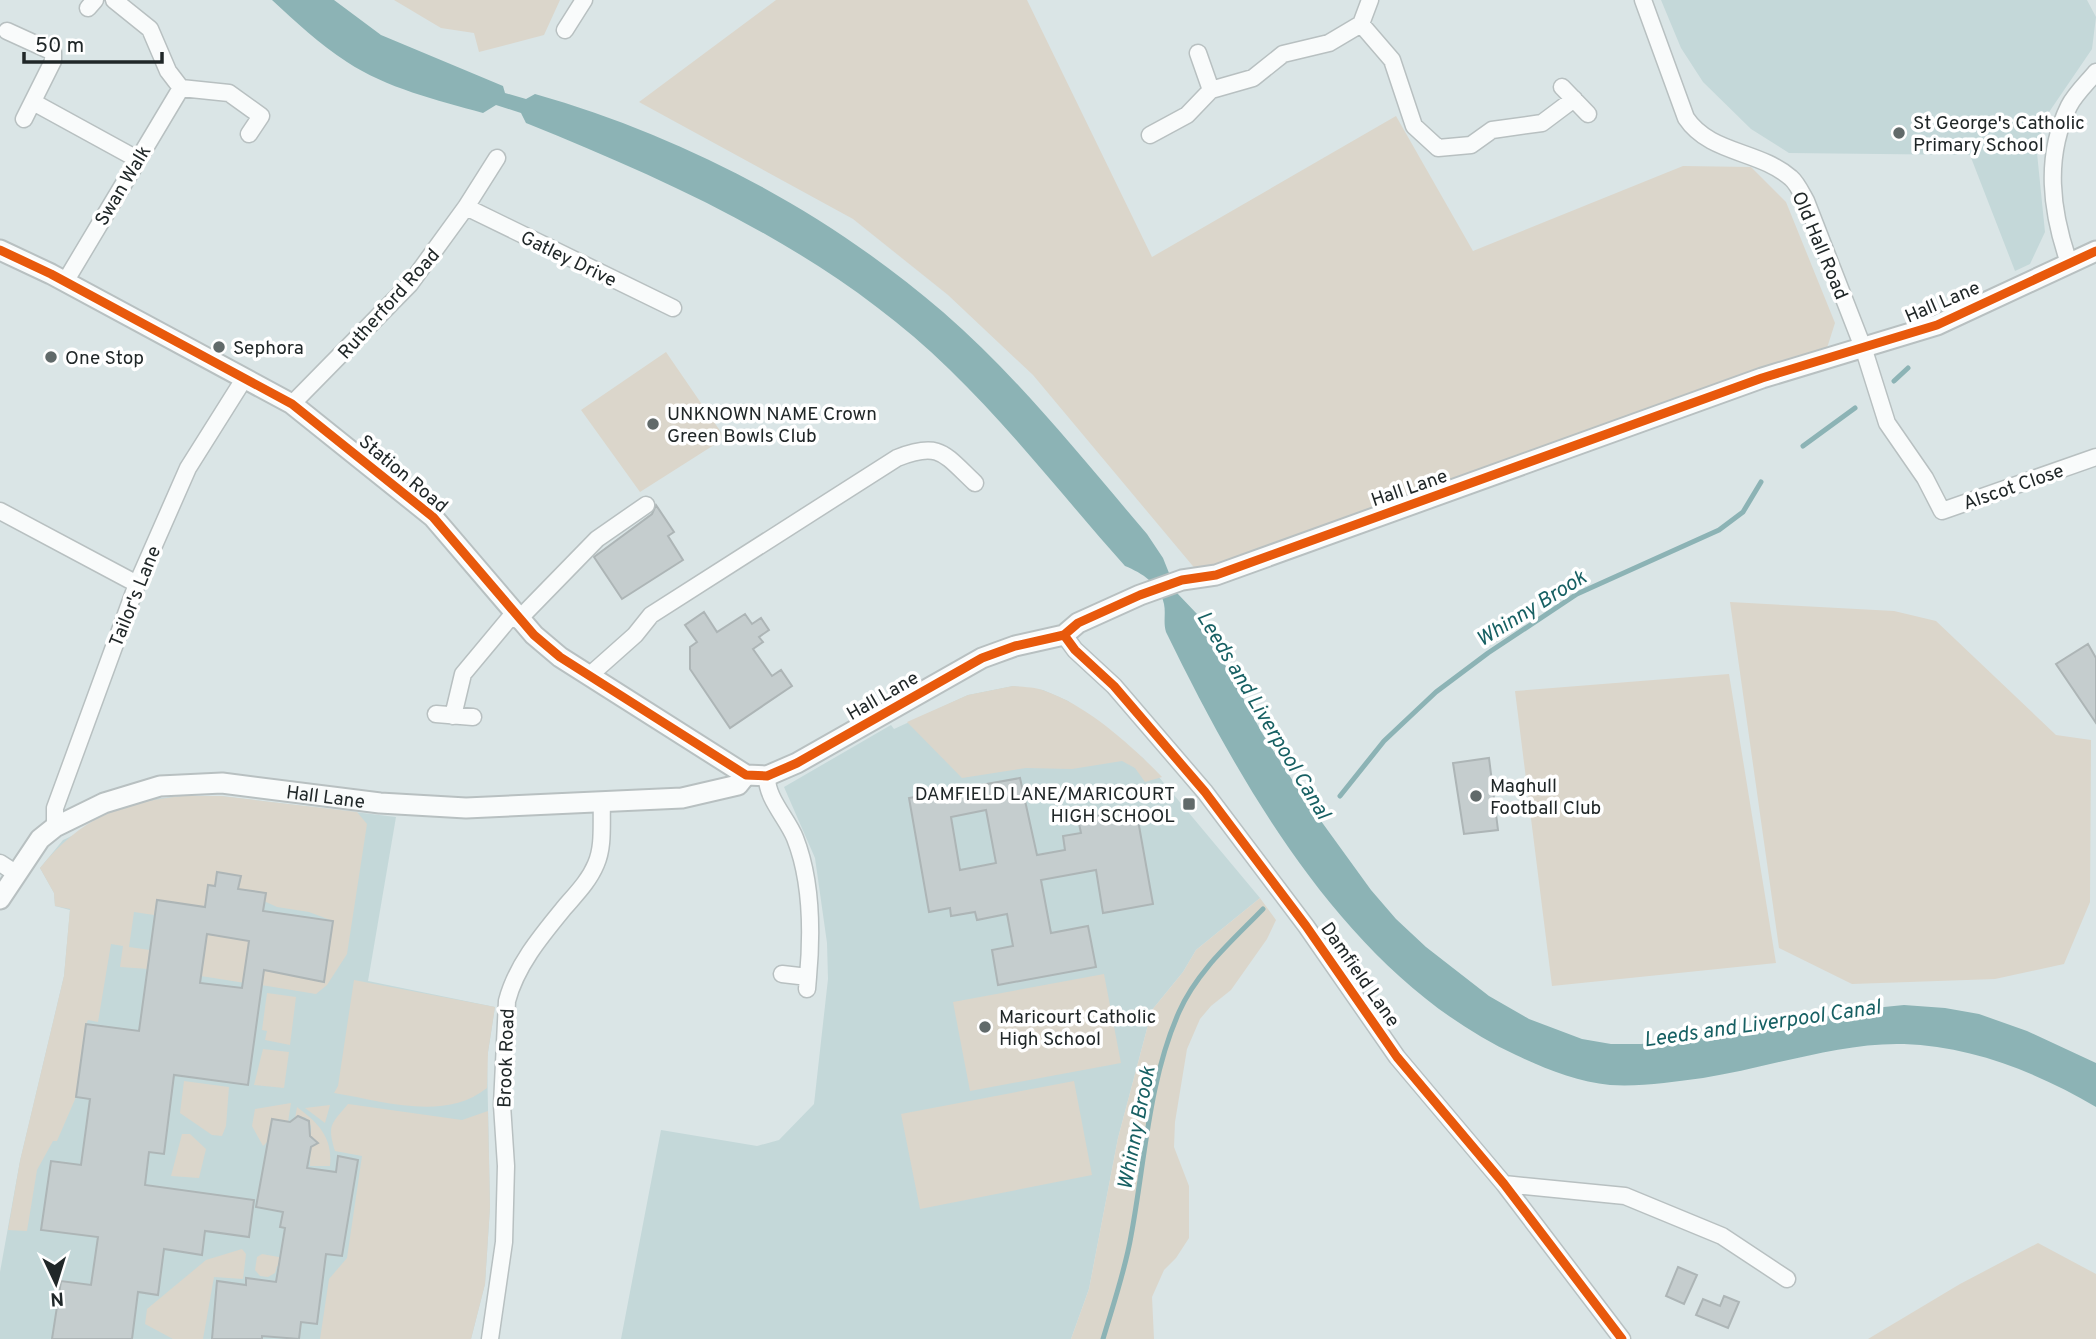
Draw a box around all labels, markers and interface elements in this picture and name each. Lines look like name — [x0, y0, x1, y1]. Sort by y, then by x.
scale bar — [24, 21, 163, 65]
text: 50 m — [35, 33, 84, 60]
place label: St George's Catholic Primary School — [1913, 112, 2085, 158]
marker: St George's Catholic Primary School — [1891, 125, 1907, 141]
street label: Swan Walk — [90, 141, 157, 231]
street label: Old Hall Road — [1786, 188, 1853, 303]
street label: Gatley Drive — [516, 226, 620, 293]
street label: Rutherford Road — [333, 244, 446, 365]
street label: Hall Lane — [1902, 276, 1984, 329]
place label: Sephora — [233, 337, 304, 361]
marker: Sephora — [211, 339, 227, 355]
place label: One Stop — [65, 347, 144, 371]
marker: One Stop — [43, 349, 59, 365]
place label: UNKNOWN NAME Crown Green Bowls Club — [667, 403, 877, 449]
marker: UNKNOWN NAME Crown Green Bowls Club — [645, 416, 661, 432]
street label: Station Road — [353, 430, 452, 519]
street label: Alscot Close — [1960, 459, 2067, 516]
street label: Hall Lane — [1368, 465, 1451, 513]
street label: Tailor's Lane — [105, 543, 167, 651]
water label: Whinny Brook — [1472, 564, 1592, 654]
water label: Leeds and Liverpool Canal — [1190, 606, 1337, 826]
street label: Hall Lane — [843, 667, 923, 727]
place label: Maghull Football Club — [1490, 775, 1601, 821]
street label: Hall Lane — [285, 781, 366, 815]
place label: DAMFIELD LANE/MARICOURT HIGH SCHOOL — [915, 783, 1175, 829]
marker: Maghull Football Club — [1468, 788, 1484, 804]
marker: DAMFIELD LANE/MARICOURT HIGH SCHOOL — [1181, 796, 1197, 812]
street label: Damfield Lane — [1314, 918, 1404, 1032]
water label: Leeds and Liverpool Canal — [1642, 994, 1884, 1054]
place label: Maricourt Catholic High School — [999, 1006, 1156, 1052]
street label: Brook Road — [493, 1008, 521, 1108]
marker: Maricourt Catholic High School — [977, 1019, 993, 1035]
water label: Whinny Brook — [1112, 1064, 1163, 1192]
north arrow — [21, 1248, 91, 1318]
text: N — [49, 1286, 65, 1310]

